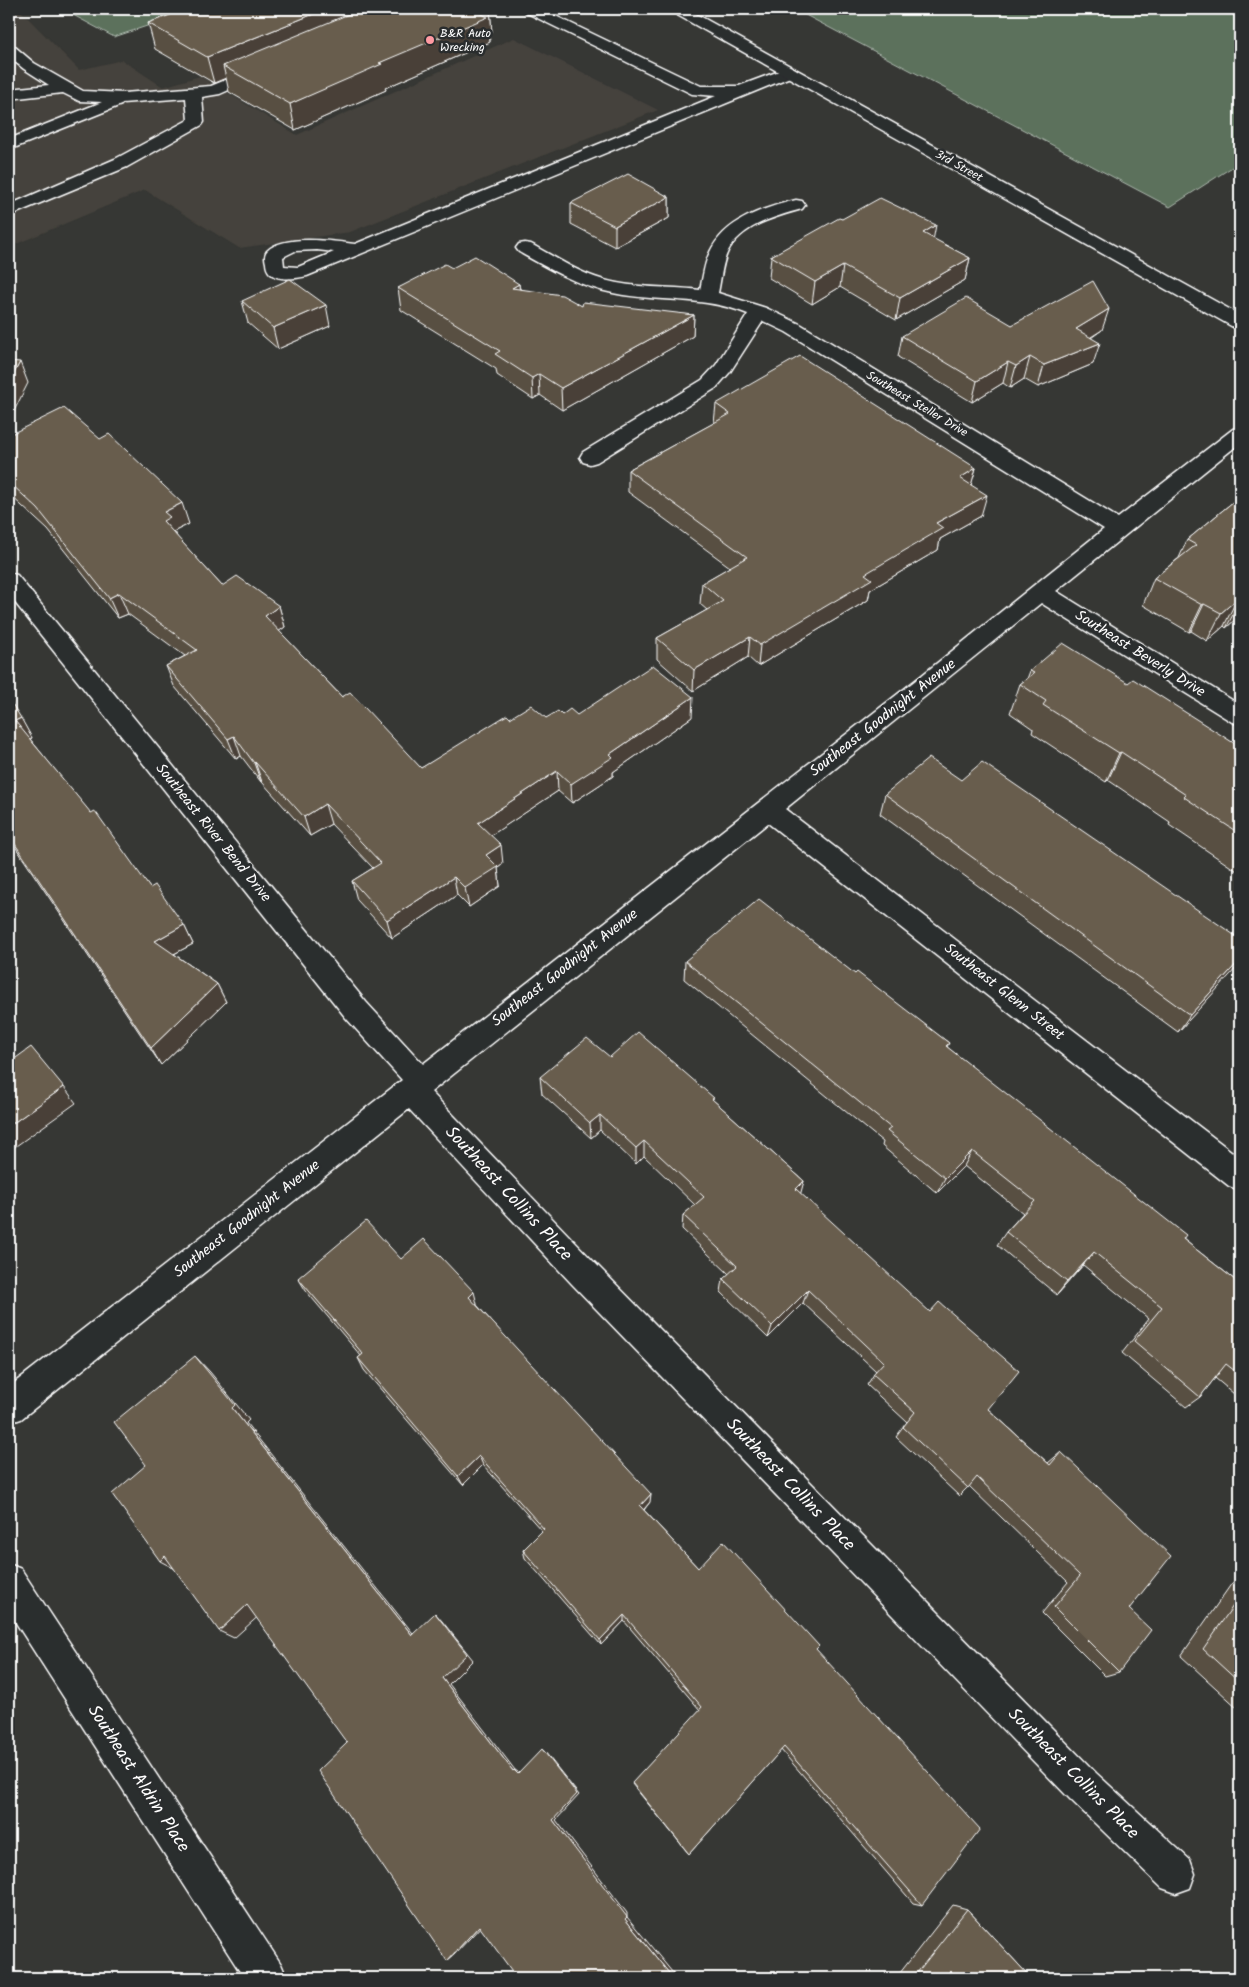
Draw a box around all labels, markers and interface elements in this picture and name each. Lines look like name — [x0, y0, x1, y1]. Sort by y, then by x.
place label: B&R Auto Wrecking — [440, 24, 491, 57]
marker: B&R Auto Wrecking — [424, 34, 436, 46]
street label: 3rd Street — [932, 145, 987, 187]
street label: Southeast Steller Drive — [862, 366, 972, 442]
street label: Southeast Beverly Drive — [1070, 604, 1210, 704]
street label: Southeast Goodnight Avenue — [804, 653, 962, 783]
street label: Southeast River Bend Drive — [149, 758, 277, 908]
street label: Southeast Goodnight Avenue — [486, 903, 644, 1033]
street label: Southeast Glenn Street — [939, 937, 1070, 1047]
street label: Southeast Collins Place — [437, 1120, 579, 1268]
street label: Southeast Goodnight Avenue — [168, 1154, 326, 1284]
street label: Southeast Collins Place — [718, 1411, 862, 1559]
street label: Southeast Aldrin Place — [79, 1699, 197, 1859]
street label: Southeast Collins Place — [1000, 1701, 1146, 1847]

